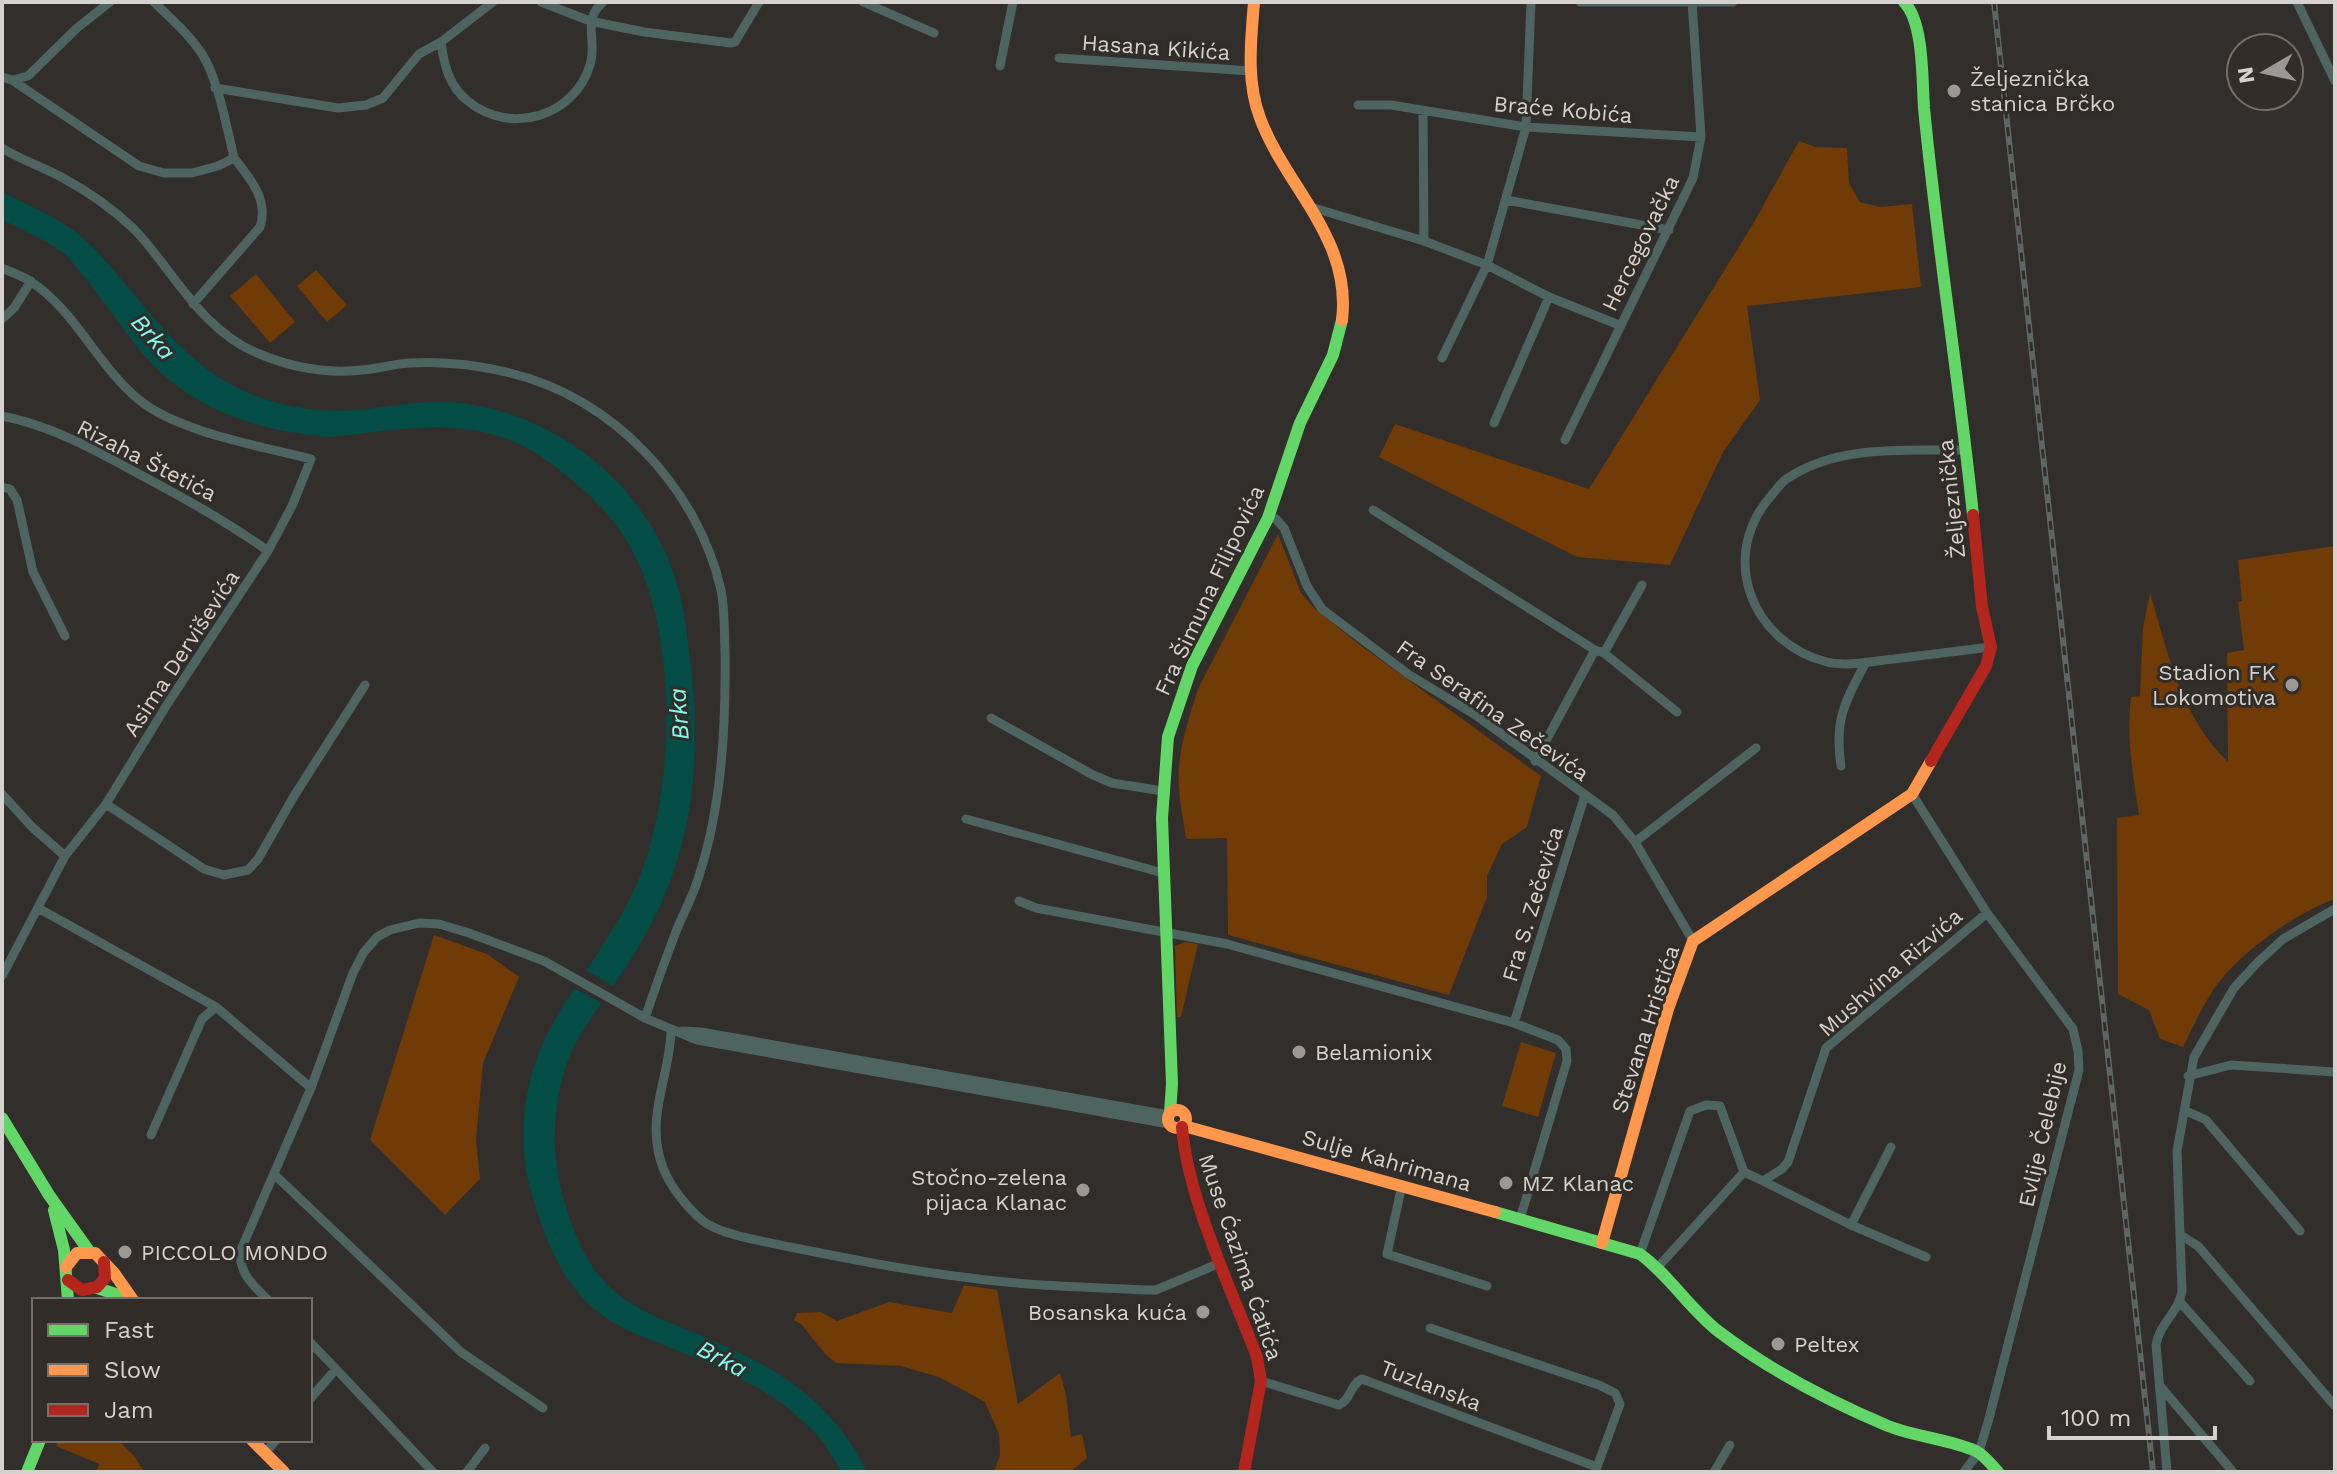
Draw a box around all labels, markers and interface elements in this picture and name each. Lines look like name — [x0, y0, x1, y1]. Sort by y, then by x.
street label: Hasana Kikića — [1081, 30, 1231, 65]
north arrow — [2225, 32, 2305, 112]
text: N — [2232, 65, 2259, 85]
place label: Željeznička stanica Brčko — [1970, 66, 2115, 116]
marker: Željeznička stanica Brčko — [1945, 82, 1963, 100]
street label: Braće Kobića — [1493, 91, 1633, 128]
street label: Hercegovačka — [1597, 171, 1684, 315]
water label: Brka — [125, 308, 181, 366]
street label: Rizaha Štetića — [73, 415, 221, 506]
street label: Željeznička — [1933, 438, 1970, 560]
street label: Fra Šimuna Filipovića — [1150, 481, 1269, 699]
street label: Asima Derviševića — [118, 565, 244, 741]
street label: Fra Serafina Zečevića — [1392, 635, 1594, 786]
place label: Stadion FK Lokomotiva — [2152, 660, 2276, 710]
marker: Stadion FK Lokomotiva — [2283, 676, 2301, 694]
water label: Brka — [663, 687, 695, 741]
street label: Fra S. Zečevića — [1497, 824, 1568, 985]
street label: Mushvina Rizvića — [1814, 903, 1967, 1041]
street label: Stevana Hristića — [1607, 942, 1684, 1116]
place label: Belamionix — [1315, 1040, 1432, 1065]
marker: Belamionix — [1290, 1043, 1308, 1061]
street label: Evlije Čelebije — [2014, 1059, 2071, 1209]
street label: Sulje Kahrimana — [1299, 1124, 1474, 1197]
street label: Muse Ćazima Ćatića — [1193, 1151, 1288, 1364]
place label: Stočno-zelena pijaca Klanac — [911, 1165, 1067, 1215]
place label: MZ Klanac — [1522, 1171, 1634, 1196]
marker: MZ Klanac — [1497, 1174, 1515, 1192]
marker: Stočno-zelena pijaca Klanac — [1074, 1181, 1092, 1199]
place label: PICCOLO MONDO — [141, 1240, 328, 1265]
marker: PICCOLO MONDO — [116, 1243, 134, 1261]
legend — [32, 1298, 312, 1442]
place label: Bosanska kuća — [1028, 1300, 1187, 1325]
marker: Bosanska kuća — [1194, 1303, 1212, 1321]
text: Fast — [104, 1316, 154, 1344]
place label: Peltex — [1794, 1332, 1859, 1357]
water label: Brka — [692, 1334, 752, 1384]
marker: Peltex — [1769, 1335, 1787, 1353]
street label: Tuzlanska — [1377, 1355, 1485, 1416]
text: Slow — [104, 1356, 161, 1384]
scale bar — [2049, 1390, 2215, 1440]
text: Jam — [104, 1396, 154, 1424]
text: 100 m — [2061, 1404, 2131, 1432]

